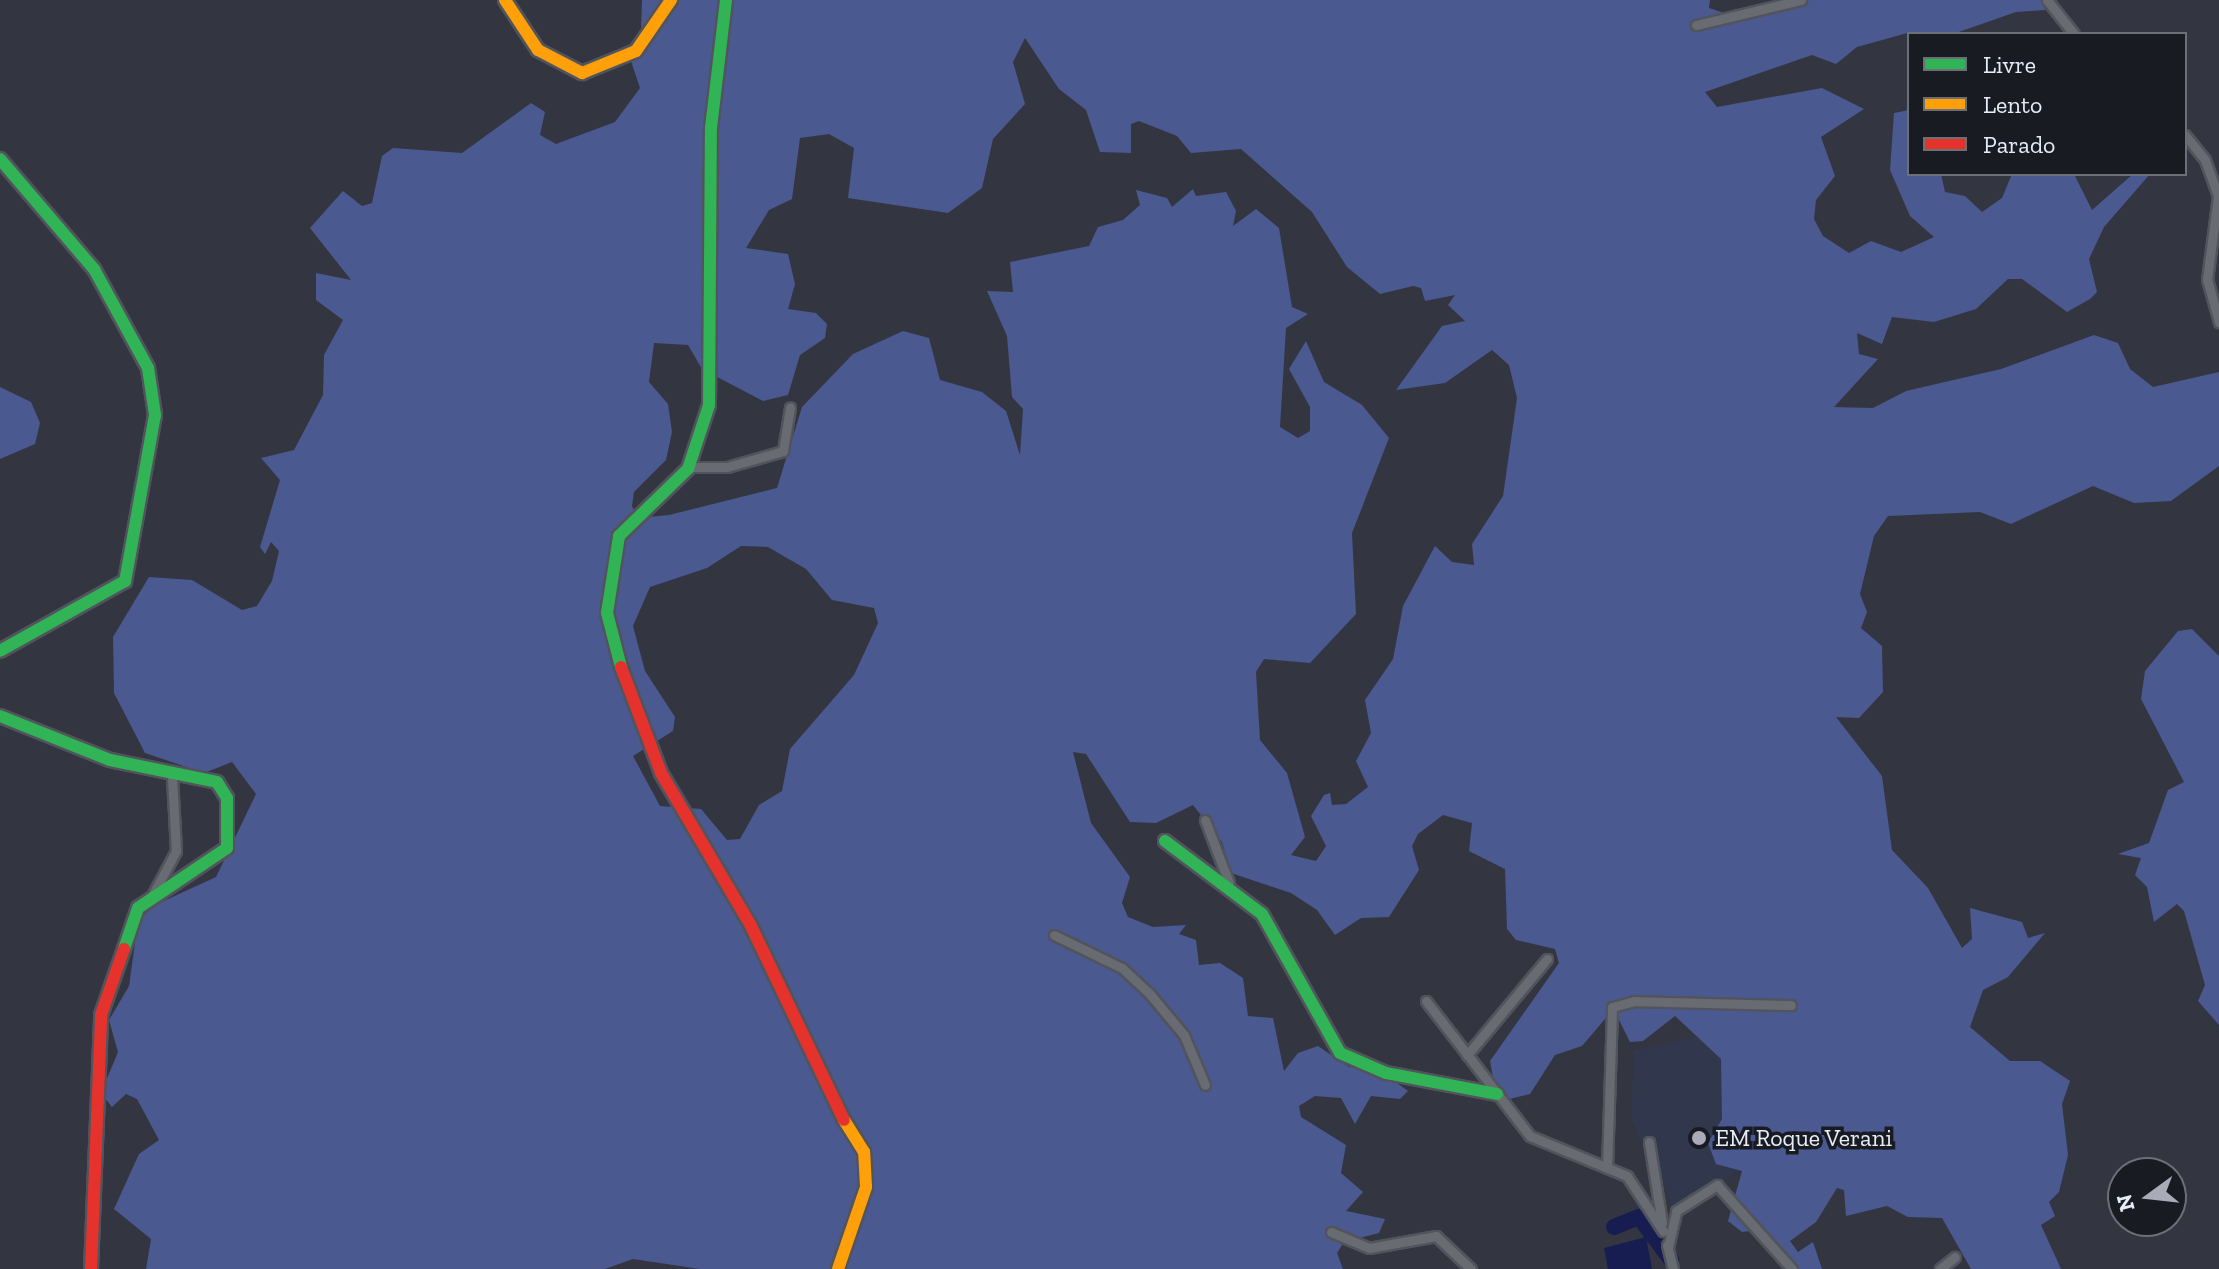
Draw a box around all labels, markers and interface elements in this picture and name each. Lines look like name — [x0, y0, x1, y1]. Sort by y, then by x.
legend — [1907, 32, 2187, 176]
text: Livre — [1983, 50, 2036, 79]
text: Lento — [1983, 90, 2042, 119]
text: Parado — [1983, 130, 2055, 159]
place label: EM Roque Verani — [1715, 1124, 1893, 1152]
marker: EM Roque Verani — [1690, 1129, 1708, 1147]
north arrow — [2107, 1157, 2187, 1237]
text: N — [2110, 1191, 2140, 1214]

